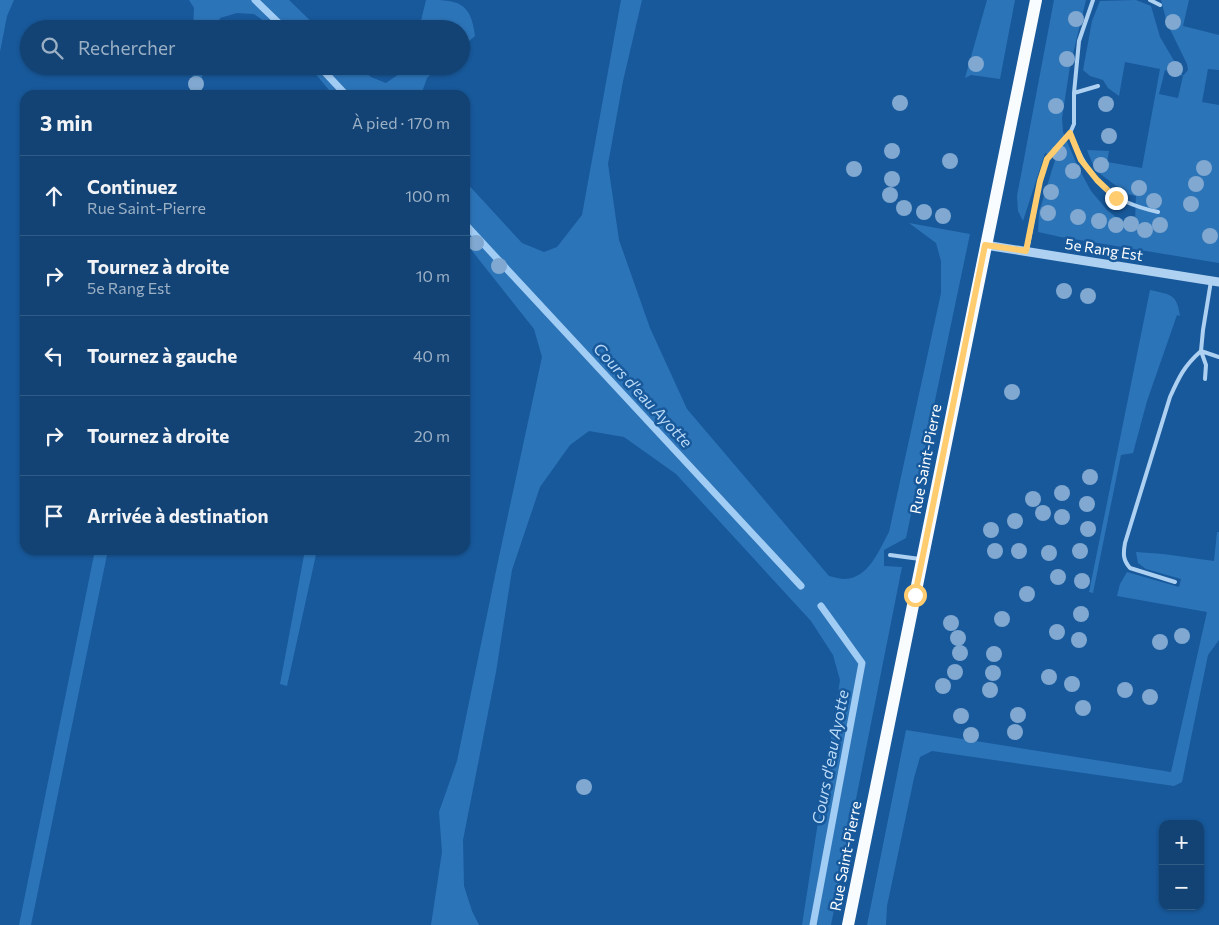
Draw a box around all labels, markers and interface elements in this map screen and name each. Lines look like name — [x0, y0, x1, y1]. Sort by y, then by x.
search box — [20, 20, 470, 75]
icon: search — [38, 34, 66, 62]
text: Rechercher — [78, 36, 176, 59]
text: 3 min — [40, 110, 93, 135]
text: À pied · 170 m — [352, 113, 450, 132]
text: Continuez — [87, 175, 177, 198]
icon: ahead — [40, 182, 68, 210]
text: 100 m — [405, 186, 450, 205]
route end — [1105, 187, 1128, 210]
text: Rue Saint-Pierre — [87, 198, 206, 217]
street label: 5e Rang Est — [1064, 234, 1144, 264]
text: Tournez à droite — [87, 255, 229, 278]
icon: right — [40, 262, 68, 290]
text: 10 m — [416, 266, 450, 285]
text: 5e Rang Est — [87, 278, 171, 297]
water label: Cours d'eau Ayotte — [590, 338, 697, 451]
icon: left — [40, 342, 68, 370]
text: Tournez à gauche — [87, 344, 237, 367]
text: 40 m — [413, 346, 450, 365]
street label: Rue Saint-Pierre — [906, 402, 945, 515]
icon: right — [40, 422, 68, 450]
text: Tournez à droite — [87, 424, 229, 447]
text: 20 m — [414, 426, 450, 445]
icon: arrive — [40, 502, 68, 530]
text: Arrivée à destination — [87, 504, 269, 527]
route start — [904, 584, 927, 607]
water label: Cours d'eau Ayotte — [807, 688, 852, 826]
street label: Rue Saint-Pierre — [826, 799, 865, 912]
map controls — [1159, 820, 1204, 910]
button: + — [1159, 820, 1204, 865]
button: − — [1159, 865, 1204, 910]

